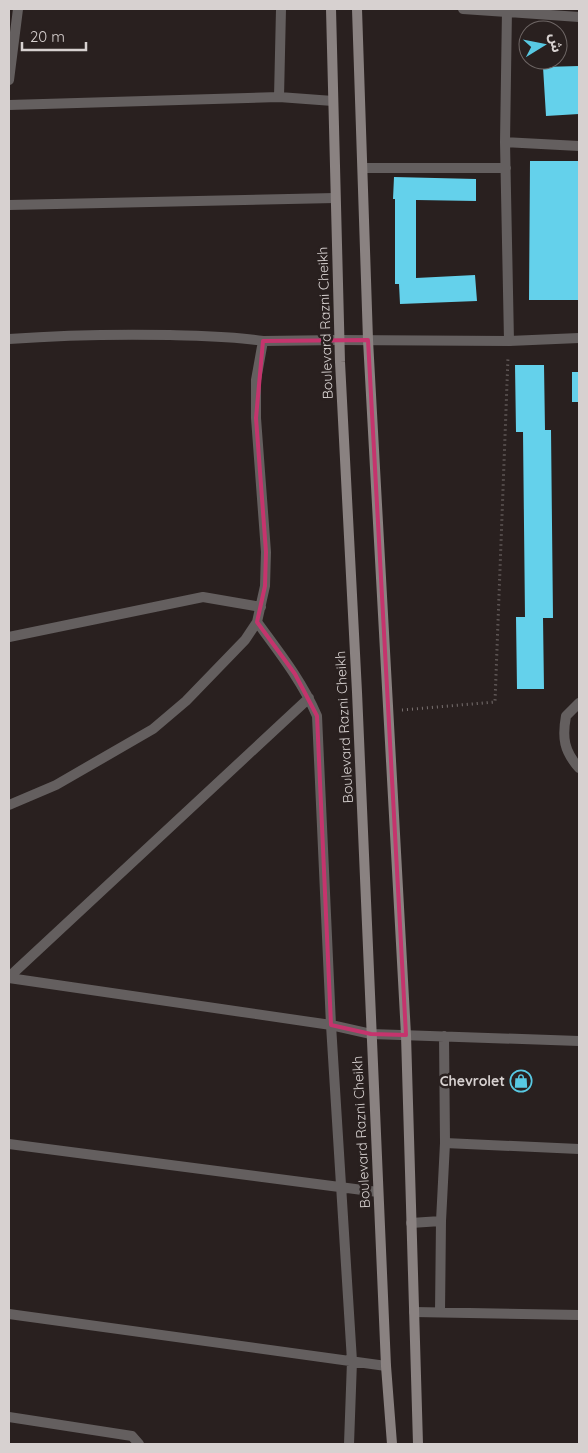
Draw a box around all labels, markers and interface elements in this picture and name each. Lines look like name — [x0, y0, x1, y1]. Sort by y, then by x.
scale bar — [22, 20, 86, 52]
north arrow — [518, 20, 568, 70]
text: 20 m — [30, 27, 65, 46]
text: ش — [545, 32, 566, 54]
street label: Boulevard Razni Cheikh — [313, 246, 337, 400]
street label: Boulevard Razni Cheikh — [331, 650, 357, 804]
street label: Boulevard Razni Cheikh — [348, 1055, 374, 1209]
shop icon: Chevrolet — [509, 1069, 533, 1093]
place label: Chevrolet — [440, 1072, 505, 1090]

